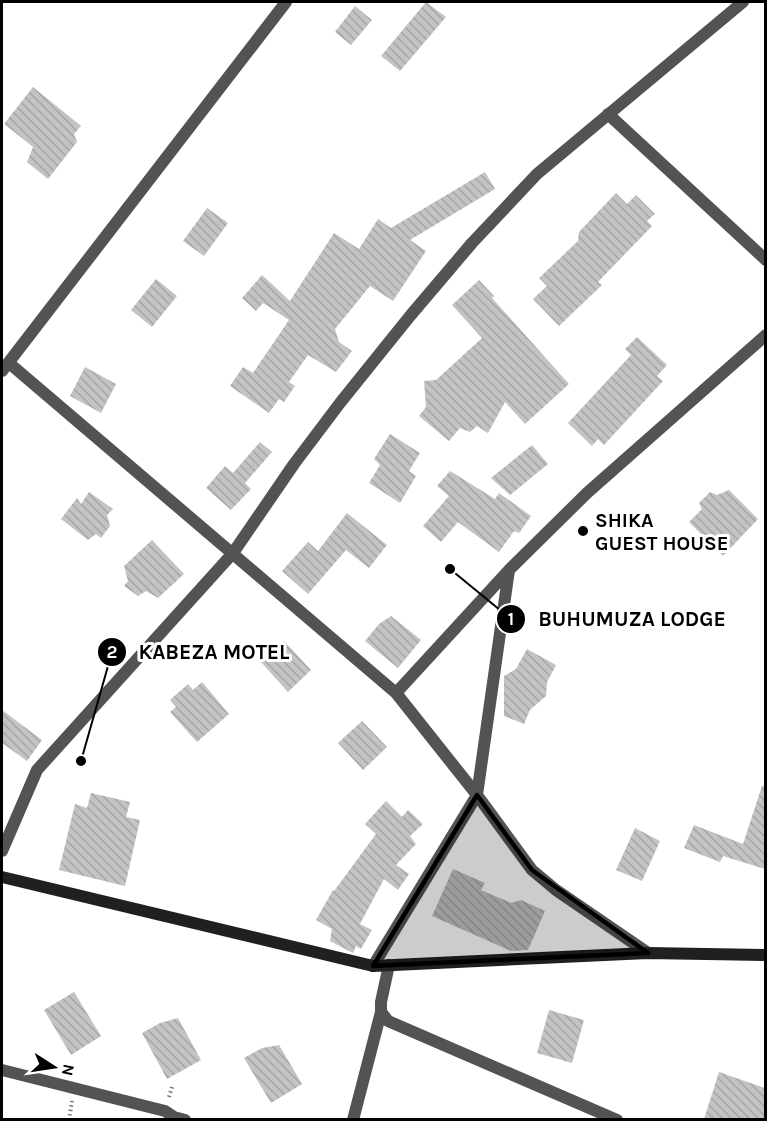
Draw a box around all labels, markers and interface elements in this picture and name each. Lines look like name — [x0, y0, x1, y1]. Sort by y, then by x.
place label: SHIKA GUEST HOUSE — [595, 509, 729, 555]
marker: SHIKA GUEST HOUSE — [576, 524, 590, 538]
callout: BUHUMUZA LODGE — [496, 600, 738, 639]
text: BUHUMUZA LODGE — [538, 607, 726, 631]
text: 1 — [508, 608, 514, 630]
callout: KABEZA MOTEL — [97, 633, 302, 672]
text: KABEZA MOTEL — [139, 640, 290, 664]
text: 2 — [107, 641, 117, 663]
north arrow — [24, 1037, 84, 1097]
text: N — [58, 1062, 79, 1078]

